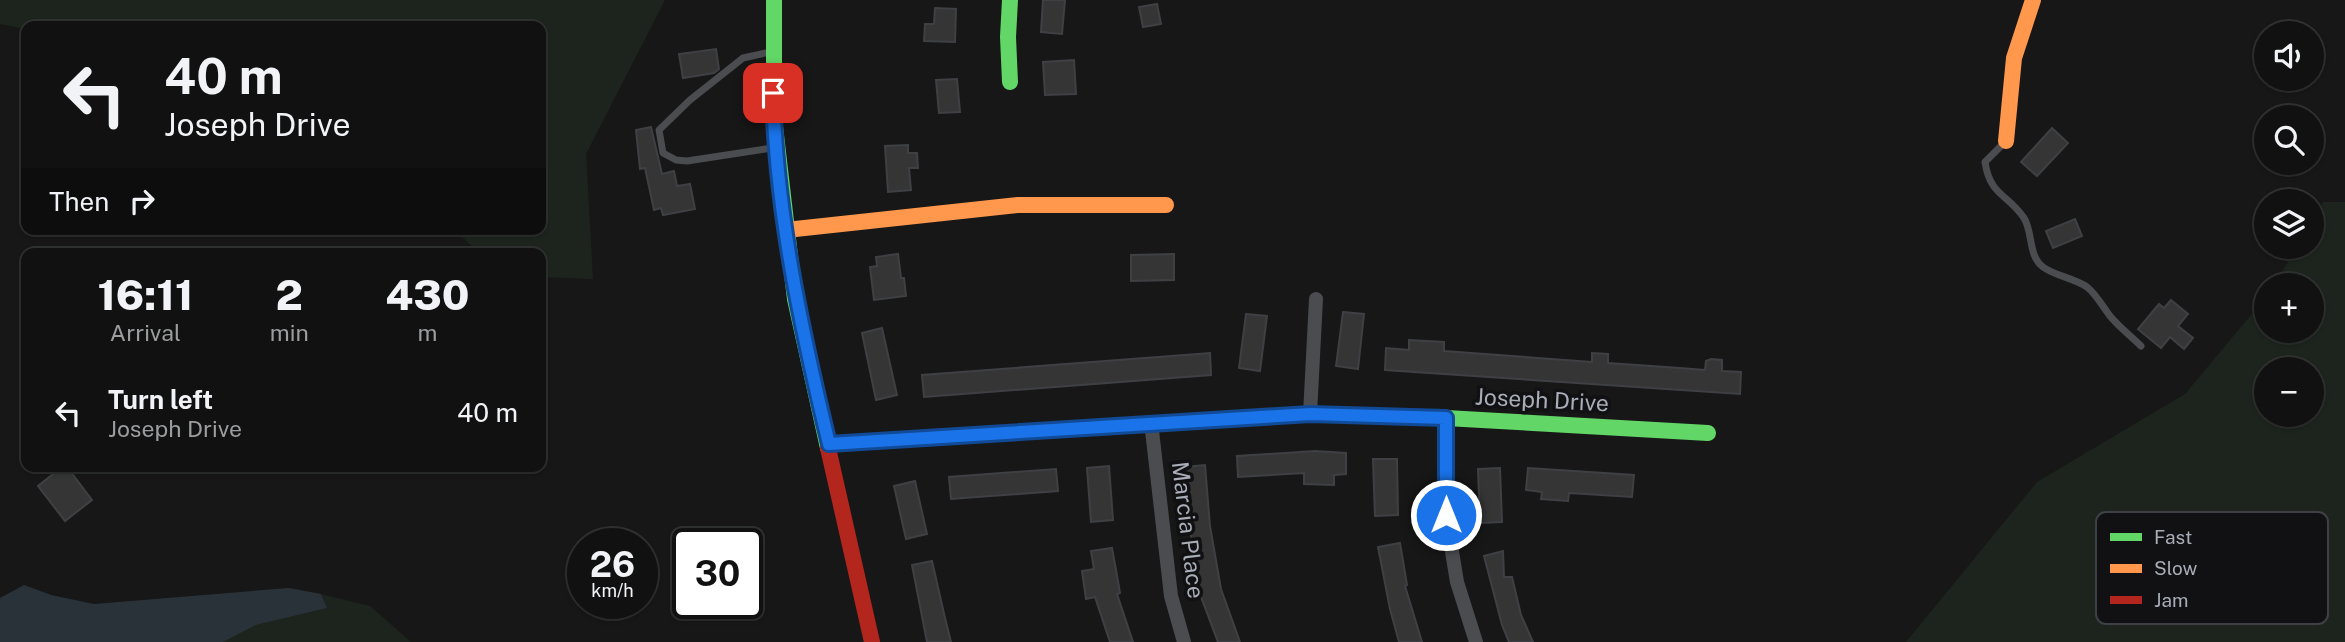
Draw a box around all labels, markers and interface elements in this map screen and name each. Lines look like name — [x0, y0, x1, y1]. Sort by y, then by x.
map controls — [2254, 21, 2324, 427]
button: sound — [2254, 21, 2324, 91]
text: 40 m — [164, 47, 283, 105]
icon: left — [49, 49, 140, 140]
pin — [743, 63, 803, 123]
icon: arrive — [754, 74, 792, 112]
button: search — [2254, 105, 2324, 175]
text: Joseph Drive — [164, 106, 351, 143]
icon: right — [123, 182, 161, 220]
text: Then — [49, 186, 109, 217]
button: layers — [2254, 189, 2324, 259]
text: 16:11 — [97, 270, 193, 319]
text: 2 — [276, 270, 303, 319]
text: 430 — [385, 270, 470, 319]
button: + — [2254, 273, 2324, 343]
text: Arrival — [110, 319, 181, 346]
text: min — [270, 319, 309, 346]
text: m — [417, 319, 437, 346]
button: − — [2254, 357, 2324, 427]
street label: Joseph Drive — [1474, 383, 1610, 416]
text: Turn left — [108, 384, 213, 415]
icon: left — [49, 394, 87, 432]
text: 40 m — [457, 397, 518, 428]
text: Joseph Drive — [108, 415, 242, 442]
street label: Marcia Place — [1167, 460, 1210, 600]
position arrow — [1409, 478, 1483, 552]
legend — [2096, 512, 2328, 624]
text: Fast — [2154, 526, 2192, 548]
speed limit sign: 30 — [672, 528, 763, 619]
text: 26 — [590, 544, 635, 585]
text: Slow — [2154, 557, 2198, 579]
text: km/h — [591, 580, 634, 601]
text: Jam — [2154, 589, 2188, 611]

